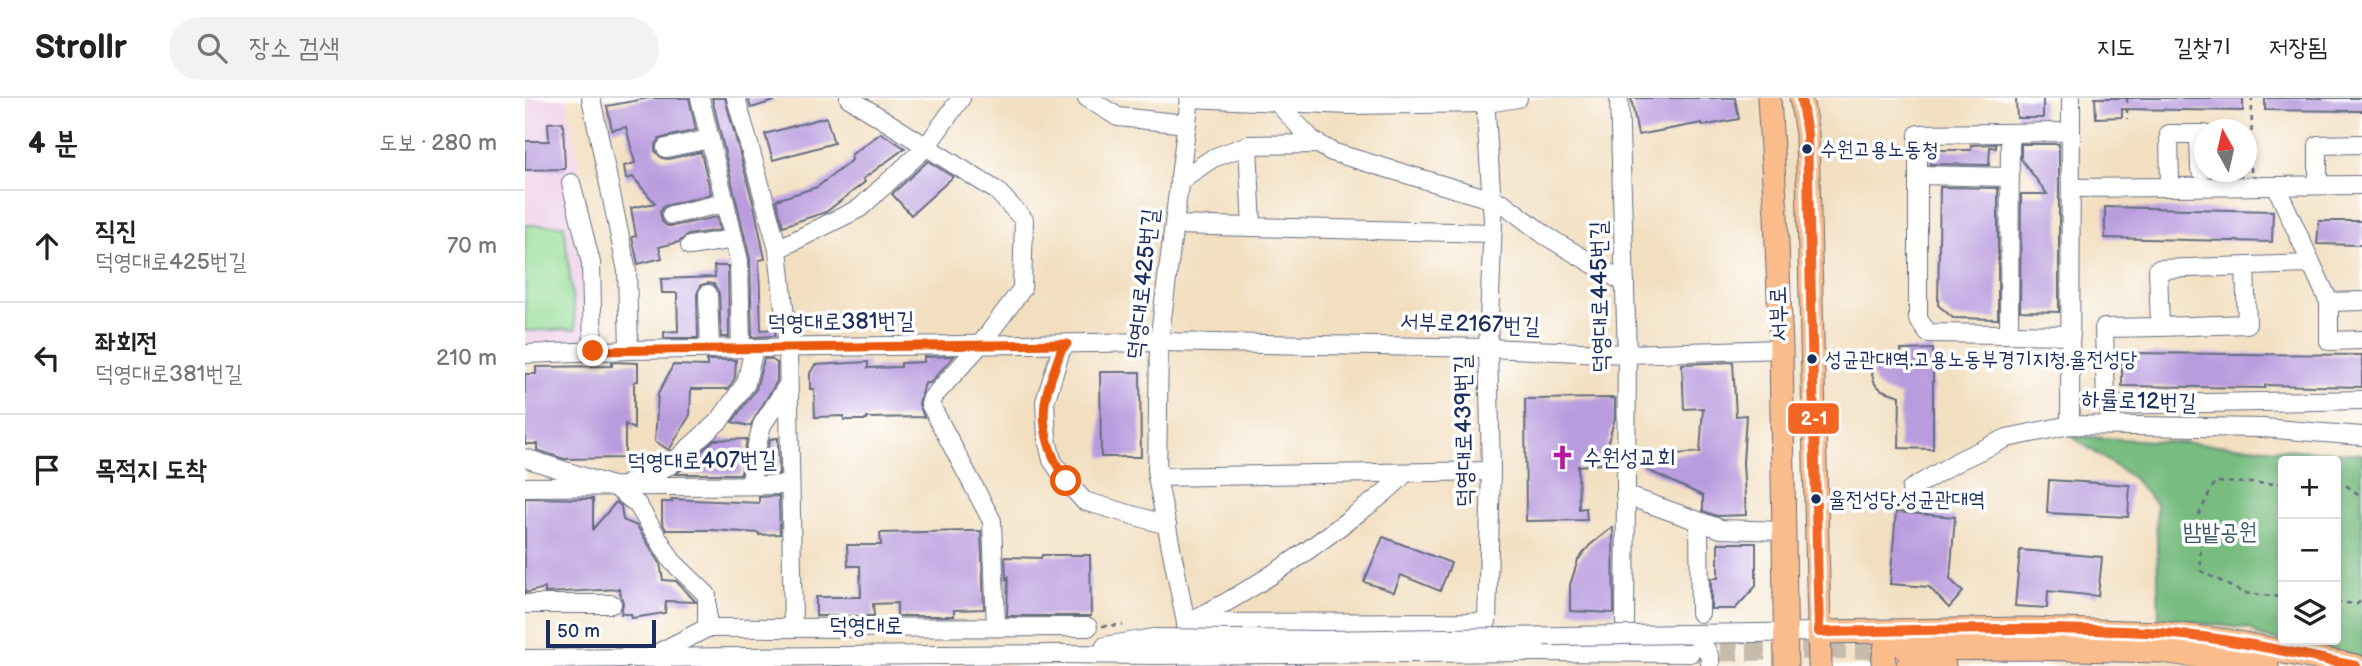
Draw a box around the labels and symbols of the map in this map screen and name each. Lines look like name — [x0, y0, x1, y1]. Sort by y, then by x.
north arrow — [2194, 119, 2257, 182]
place label: 수원고용노동청 — [1820, 137, 1938, 162]
marker: 수원고용노동청 — [1800, 142, 1814, 156]
street label: 덕영대로425번길 — [1121, 207, 1165, 361]
street label: 덕영대로445번길 — [1585, 221, 1615, 373]
street label: 서부로 — [1764, 286, 1794, 342]
street label: 덕영대로381번길 — [767, 307, 915, 337]
street label: 서부로2167번길 — [1400, 308, 1540, 340]
route end — [577, 335, 608, 366]
place label: 성균관대역.고용노동부경기지청.율전성당 — [1825, 347, 2137, 372]
marker: 성균관대역.고용노동부경기지청.율전성당 — [1805, 352, 1819, 366]
street label: 덕영대로439번길 — [1449, 355, 1479, 507]
street label: 하률로12번길 — [2081, 385, 2197, 417]
line badge: 2-1 — [1787, 402, 1840, 435]
text: 2-1 — [1800, 408, 1828, 431]
church icon: 수원성교회 — [1549, 444, 1577, 472]
place label: 수원성교회 — [1583, 444, 1676, 472]
street label: 덕영대로407번길 — [627, 446, 777, 476]
route start — [1050, 465, 1081, 496]
place label: 율전성당.성균관대역 — [1829, 487, 1985, 512]
marker: 율전성당.성균관대역 — [1809, 492, 1823, 506]
park label: 밤밭공원 — [2183, 518, 2257, 546]
street label: 덕영대로 — [829, 612, 903, 640]
scale bar — [546, 617, 656, 649]

